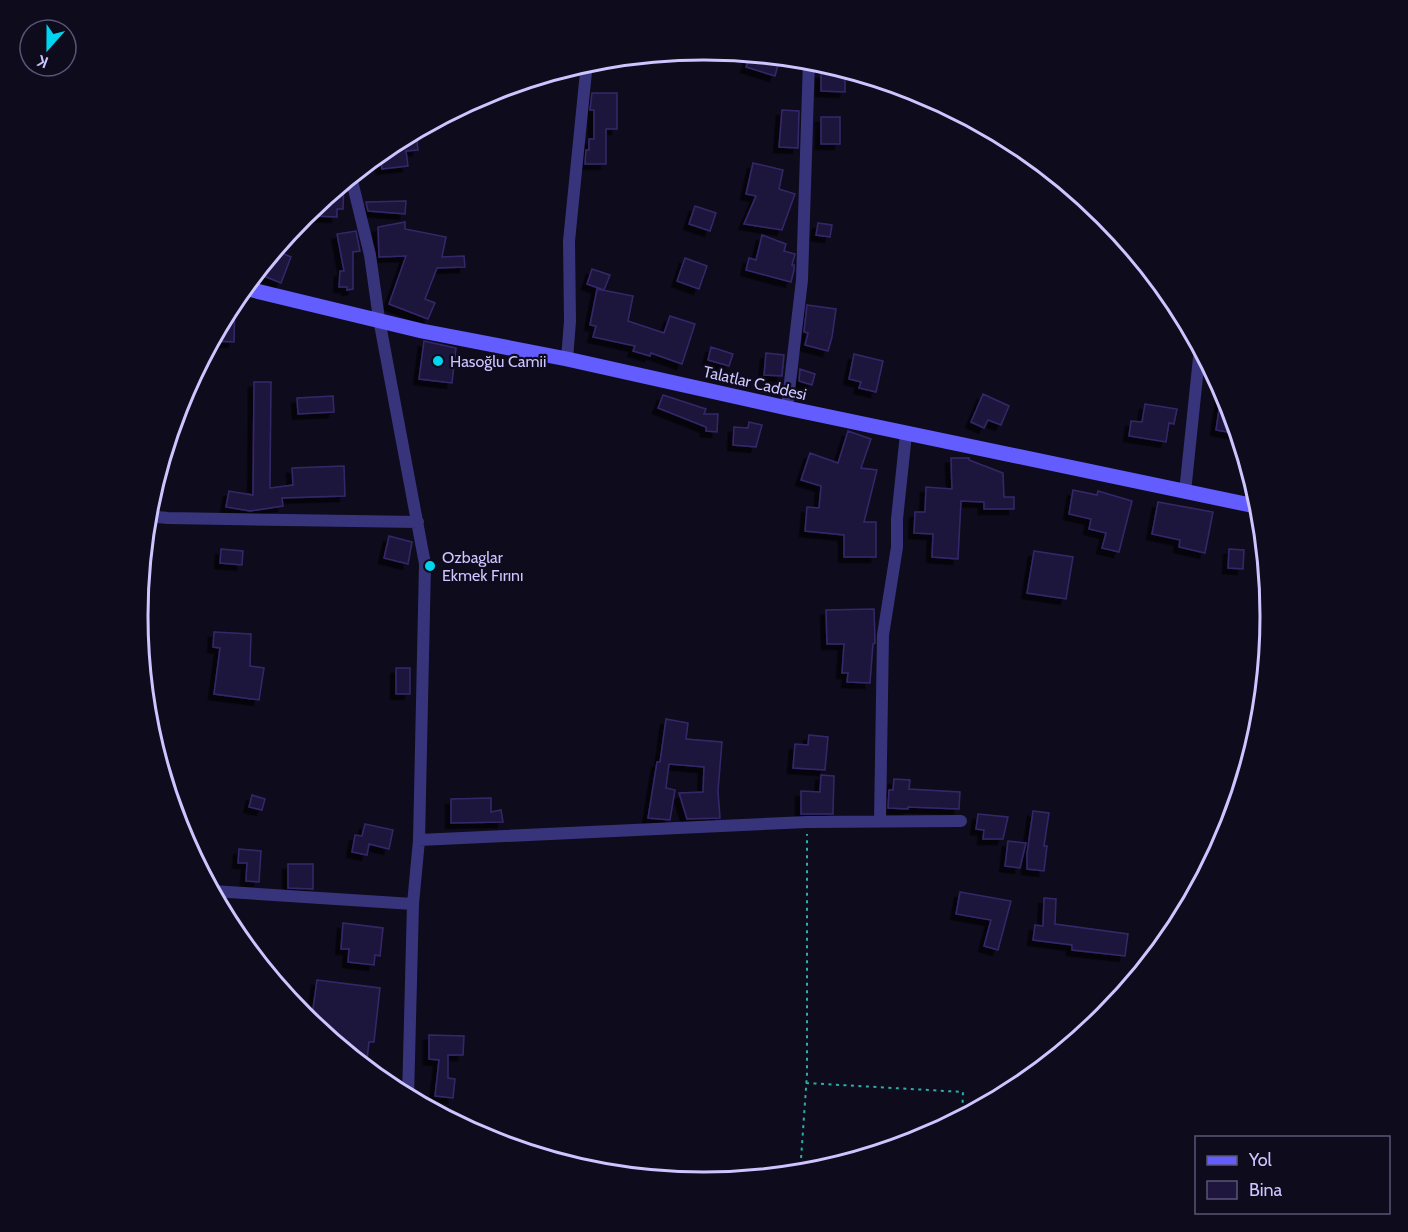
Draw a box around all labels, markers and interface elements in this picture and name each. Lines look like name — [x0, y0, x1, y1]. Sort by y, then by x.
north arrow — [18, 18, 78, 78]
text: K — [35, 51, 51, 72]
place label: Hasoğlu Camii — [450, 352, 546, 371]
marker: Hasoğlu Camii — [431, 354, 445, 368]
street label: Talatlar Caddesi — [701, 362, 809, 404]
place label: Ozbaglar Ekmek Fırını — [442, 548, 523, 585]
marker: Ozbaglar Ekmek Fırını — [423, 559, 437, 573]
legend — [1195, 1136, 1390, 1214]
text: Yol — [1248, 1149, 1273, 1171]
text: Bina — [1249, 1179, 1283, 1201]

